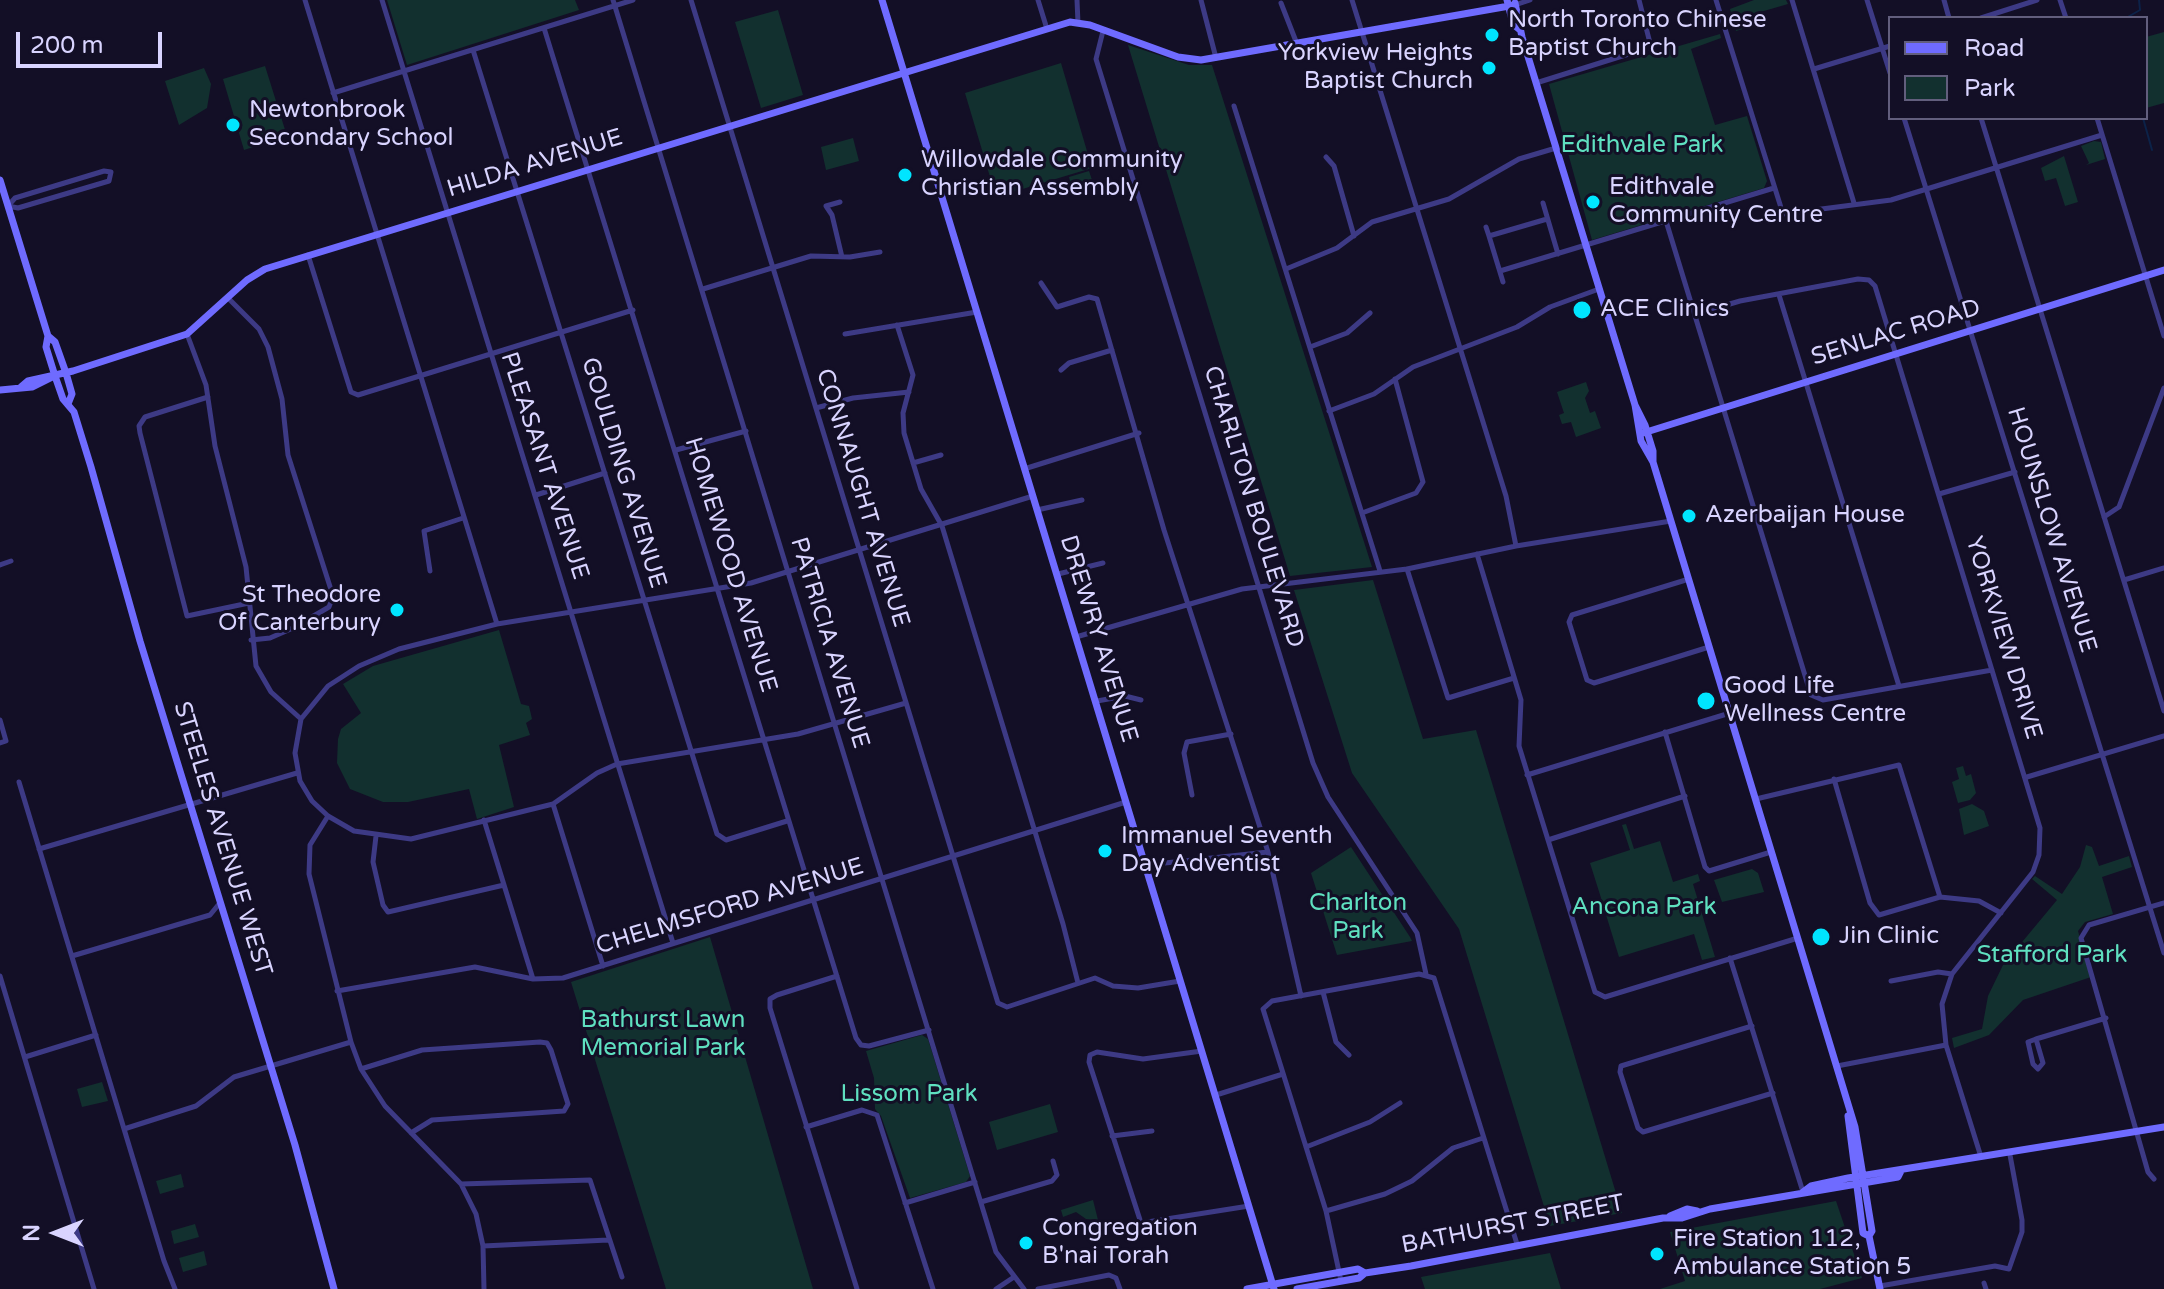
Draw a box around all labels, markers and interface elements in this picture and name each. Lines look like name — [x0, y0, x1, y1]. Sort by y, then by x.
place label: North Toronto Chinese Baptist Church — [1508, 7, 1767, 63]
scale bar — [20, 16, 166, 66]
legend — [1888, 16, 2148, 120]
marker: North Toronto Chinese Baptist Church — [1483, 26, 1501, 44]
text: 200 m — [30, 31, 104, 60]
text: Road — [1964, 34, 2024, 63]
place label: Yorkview Heights Baptist Church — [1278, 40, 1473, 96]
marker: Yorkview Heights Baptist Church — [1480, 59, 1498, 77]
text: Park — [1964, 74, 2015, 103]
place label: Newtonbrook Secondary School — [249, 97, 454, 153]
marker: Newtonbrook Secondary School — [224, 116, 242, 134]
street label: HILDA AVENUE — [444, 124, 626, 204]
park label: Edithvale Park — [1561, 132, 1723, 160]
place label: Willowdale Community Christian Assembly — [921, 147, 1183, 203]
marker: Willowdale Community Christian Assembly — [896, 166, 914, 184]
place label: Edithvale Community Centre — [1609, 174, 1823, 230]
marker: Edithvale Community Centre — [1584, 193, 1602, 211]
street label: SENLAC ROAD — [1808, 294, 1984, 372]
place label: ACE Clinics — [1600, 296, 1729, 324]
marker: ACE Clinics — [1571, 299, 1593, 321]
street label: PLEASANT AVENUE — [494, 349, 594, 583]
street label: GOULDING AVENUE — [574, 354, 672, 592]
street label: CHARLTON BOULEVARD — [1196, 363, 1310, 651]
street label: CONNAUGHT AVENUE — [809, 365, 915, 631]
street label: HOUNSLOW AVENUE — [2000, 404, 2102, 656]
street label: HOMEWOOD AVENUE — [677, 434, 783, 696]
place label: Azerbaijan House — [1705, 502, 1905, 530]
marker: Azerbaijan House — [1680, 507, 1698, 525]
street label: DREWRY AVENUE — [1053, 532, 1143, 746]
street label: YORKVIEW DRIVE — [1958, 533, 2048, 743]
street label: PATRICIA AVENUE — [783, 534, 875, 752]
place label: St Theodore Of Canterbury — [218, 582, 381, 638]
marker: St Theodore Of Canterbury — [388, 601, 406, 619]
place label: Good Life Wellness Centre — [1724, 673, 1906, 729]
marker: Good Life Wellness Centre — [1695, 690, 1717, 712]
street label: STEELES AVENUE WEST — [167, 698, 277, 980]
place label: Immanuel Seventh Day Adventist — [1121, 823, 1333, 879]
marker: Immanuel Seventh Day Adventist — [1096, 842, 1114, 860]
street label: CHELMSFORD AVENUE — [593, 853, 867, 961]
park label: Charlton Park — [1309, 890, 1407, 946]
park label: Ancona Park — [1571, 894, 1717, 922]
place label: Jin Clinic — [1839, 923, 1939, 951]
marker: Jin Clinic — [1810, 926, 1832, 948]
park label: Stafford Park — [1977, 942, 2127, 970]
park label: Bathurst Lawn Memorial Park — [580, 1007, 746, 1063]
park label: Lissom Park — [841, 1081, 977, 1109]
street label: BATHURST STREET — [1399, 1189, 1627, 1261]
north arrow — [16, 1193, 96, 1273]
place label: Congregation B'nai Torah — [1042, 1215, 1198, 1271]
text: N — [19, 1224, 45, 1242]
place label: Fire Station 112, Ambulance Station 5 — [1673, 1226, 1911, 1282]
marker: Congregation B'nai Torah — [1017, 1234, 1035, 1252]
marker: Fire Station 112, Ambulance Station 5 — [1648, 1245, 1666, 1263]

